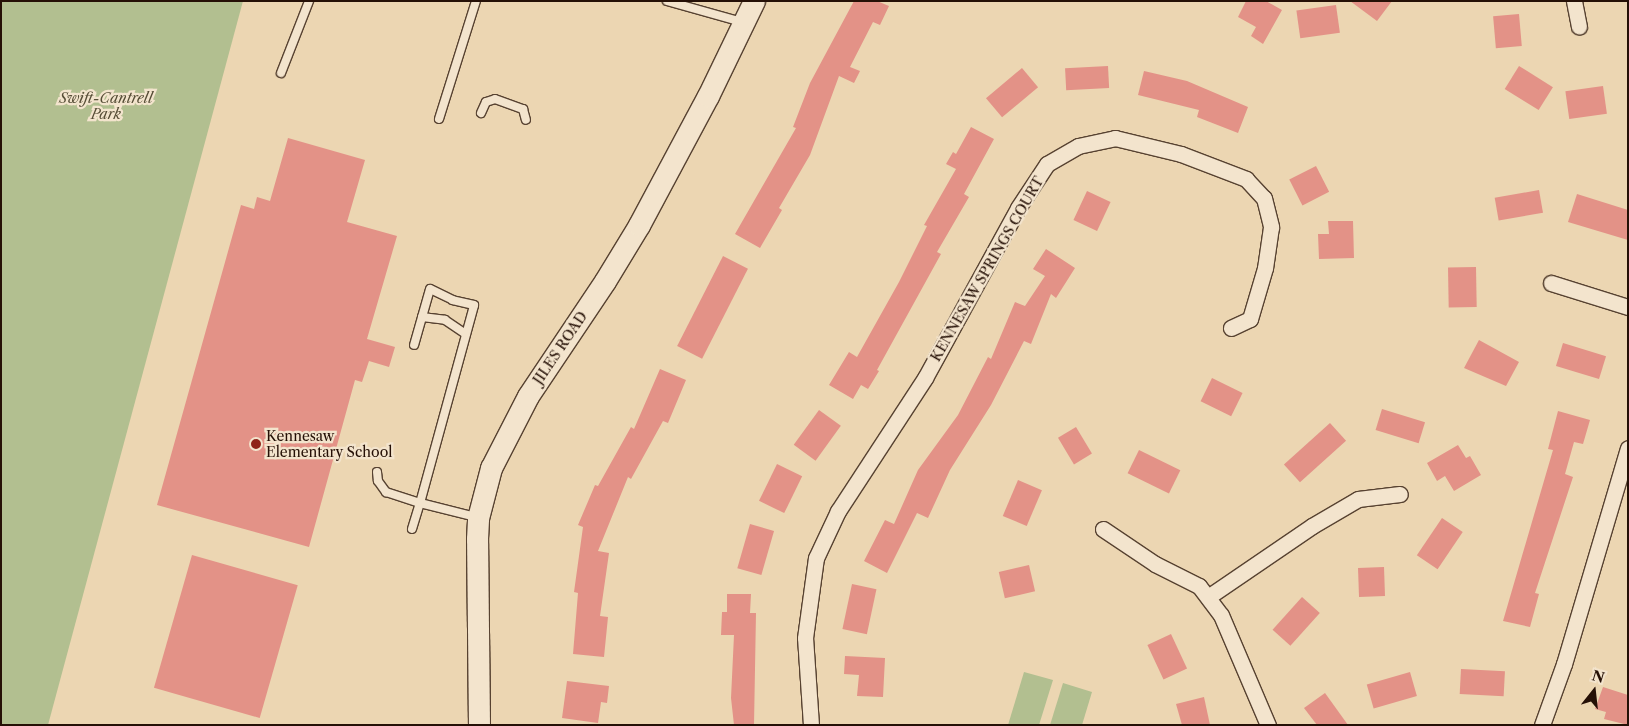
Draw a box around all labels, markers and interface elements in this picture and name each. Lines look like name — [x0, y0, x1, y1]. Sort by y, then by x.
park label: Swift-Cantrell Park — [59, 90, 153, 122]
street label: KENNESAW SPRINGS COURT — [927, 173, 1047, 365]
street label: JILES ROAD — [529, 308, 591, 388]
place label: Kennesaw Elementary School — [266, 428, 393, 461]
marker: Kennesaw Elementary School — [250, 438, 262, 450]
north arrow — [1569, 666, 1619, 716]
text: N — [1590, 666, 1606, 687]

